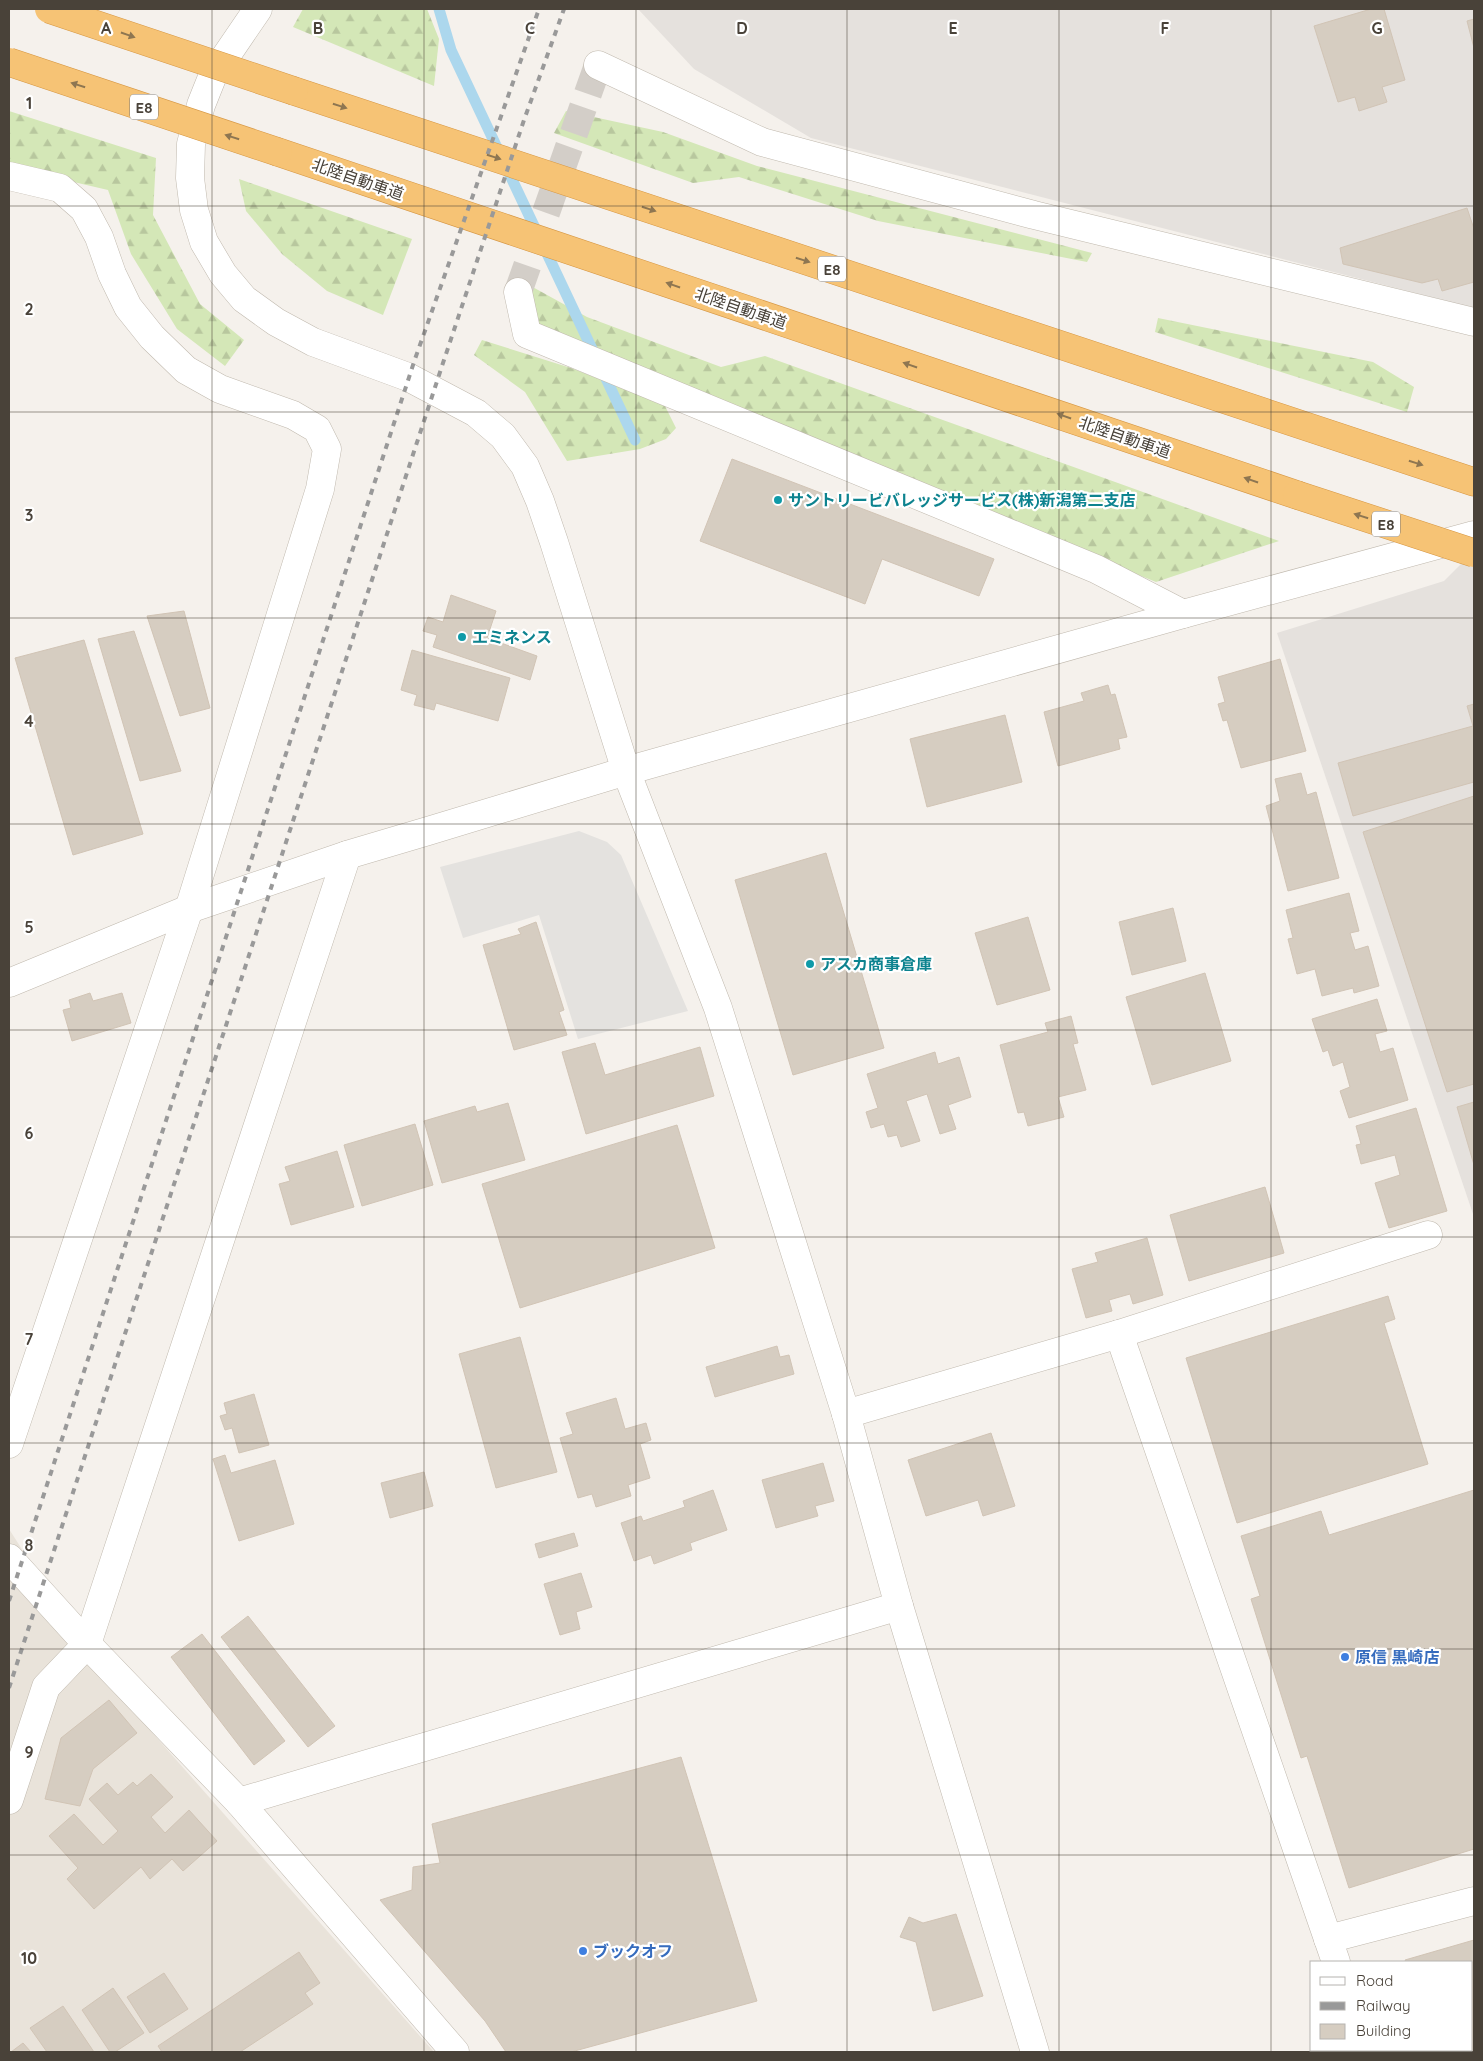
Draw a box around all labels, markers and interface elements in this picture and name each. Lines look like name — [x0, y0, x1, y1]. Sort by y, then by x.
text: A — [101, 18, 112, 38]
text: B — [313, 18, 323, 38]
text: C — [525, 18, 535, 38]
text: D — [736, 18, 748, 38]
text: E — [948, 18, 958, 38]
text: F — [1161, 18, 1170, 38]
text: G — [1371, 18, 1383, 38]
one-way arrow — [121, 32, 136, 40]
one-way arrow — [70, 81, 85, 89]
text: 1 — [26, 93, 32, 113]
road number: E8 — [130, 94, 158, 120]
one-way arrow — [333, 103, 348, 111]
one-way arrow — [225, 132, 240, 140]
street label: 北陸自動車道 — [309, 154, 407, 204]
one-way arrow — [487, 154, 502, 162]
one-way arrow — [641, 205, 656, 213]
one-way arrow — [796, 256, 811, 264]
road number: E8 — [818, 256, 846, 282]
one-way arrow — [665, 281, 680, 289]
street label: 北陸自動車道 — [692, 283, 790, 333]
text: 2 — [24, 299, 34, 319]
one-way arrow — [902, 360, 917, 368]
one-way arrow — [1056, 412, 1071, 420]
street label: 北陸自動車道 — [1076, 412, 1174, 462]
one-way arrow — [1409, 459, 1424, 467]
one-way arrow — [1243, 475, 1258, 483]
place label: サントリービバレッジサービス(株)新潟第二支店 — [788, 490, 1135, 510]
marker: サントリービバレッジサービス(株)新潟第二支店 — [772, 494, 784, 506]
text: 3 — [25, 505, 33, 525]
one-way arrow — [1354, 512, 1369, 520]
road number: E8 — [1372, 512, 1400, 536]
place label: エミネンス — [472, 627, 552, 647]
marker: エミネンス — [456, 631, 468, 643]
text: 4 — [24, 711, 34, 731]
text: 5 — [24, 917, 34, 937]
place label: アスカ商事倉庫 — [820, 954, 932, 974]
marker: アスカ商事倉庫 — [804, 958, 816, 970]
text: 6 — [25, 1123, 34, 1143]
text: 7 — [25, 1329, 34, 1349]
text: 8 — [25, 1535, 34, 1555]
place label: 原信 黒崎店 — [1355, 1647, 1439, 1667]
marker: 原信 黒崎店 — [1339, 1651, 1351, 1663]
text: 9 — [24, 1742, 34, 1762]
place label: ブックオフ — [593, 1941, 673, 1961]
marker: ブックオフ — [577, 1945, 589, 1957]
text: 10 — [21, 1948, 37, 1968]
legend — [1310, 1961, 1473, 2051]
text: Road — [1356, 1971, 1393, 1990]
text: Railway — [1356, 1996, 1411, 2015]
text: Building — [1356, 2021, 1411, 2040]

